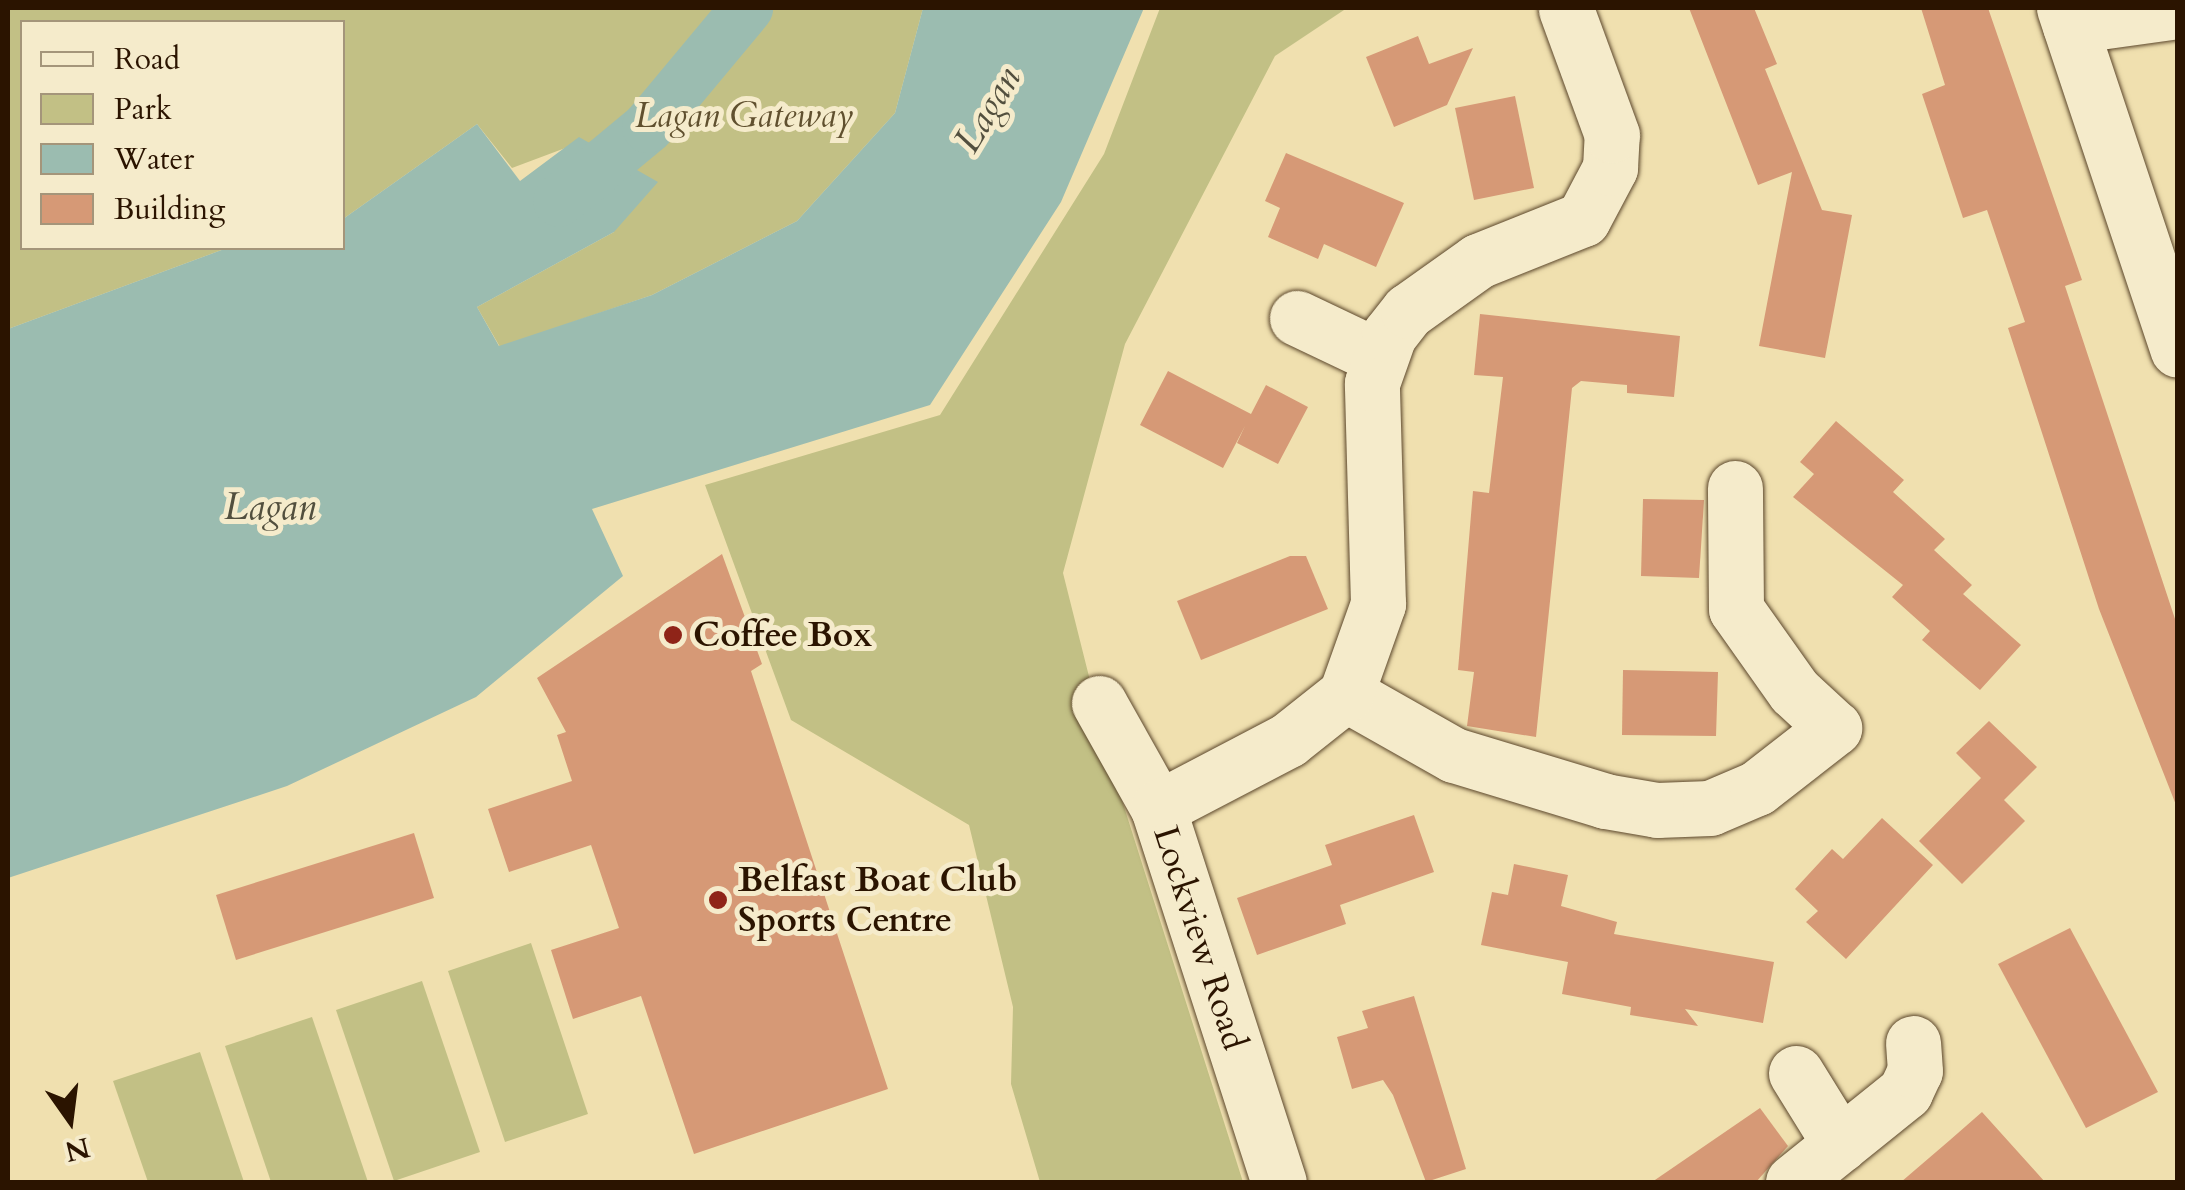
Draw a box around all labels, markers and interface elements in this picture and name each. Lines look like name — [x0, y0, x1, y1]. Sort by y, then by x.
legend — [20, 20, 345, 250]
text: Road — [114, 39, 180, 80]
water label: Lagan — [945, 59, 1031, 161]
text: Park — [114, 89, 172, 130]
park label: Lagan Gateway — [635, 95, 853, 137]
text: Water — [114, 139, 194, 180]
text: Building — [114, 189, 225, 230]
water label: Lagan — [224, 485, 316, 531]
place label: Coffee Box — [693, 614, 872, 656]
marker: Coffee Box — [662, 624, 684, 646]
street label: Lockview Road — [1144, 821, 1256, 1055]
place label: Belfast Boat Club Sports Centre — [738, 859, 1018, 941]
marker: Belfast Boat Club Sports Centre — [707, 889, 729, 911]
north arrow — [20, 1070, 120, 1170]
text: N — [61, 1128, 94, 1170]

